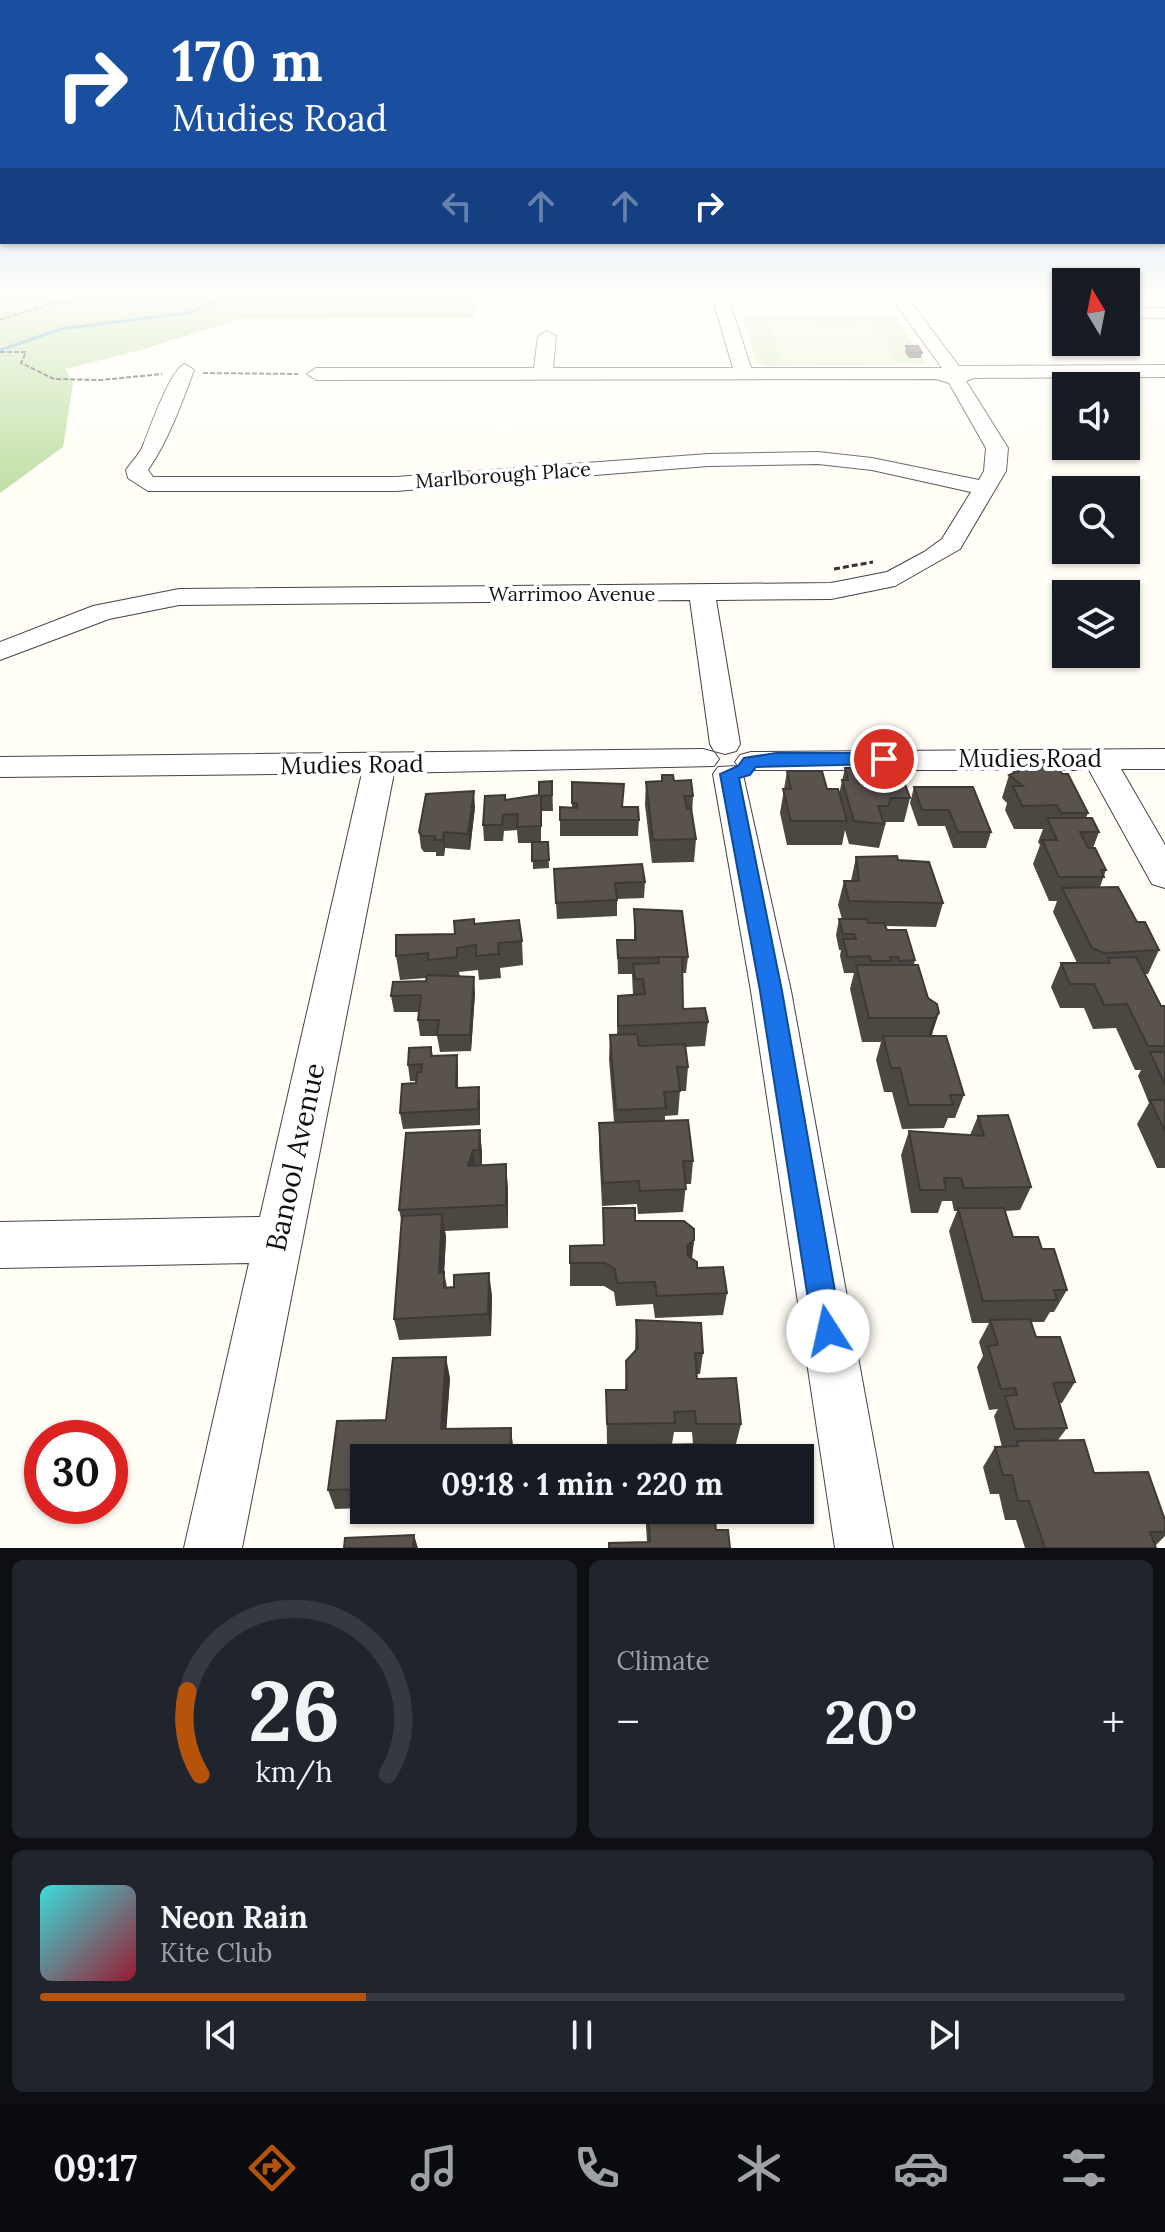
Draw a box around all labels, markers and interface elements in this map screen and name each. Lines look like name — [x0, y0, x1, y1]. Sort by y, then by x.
text: 170 m — [172, 25, 323, 96]
icon: right — [40, 32, 144, 136]
text: Mudies Road — [172, 95, 387, 141]
icon: left — [435, 184, 479, 228]
icon: ahead — [519, 184, 563, 228]
icon: ahead — [603, 184, 647, 228]
icon: right — [687, 184, 731, 228]
north arrow — [1052, 268, 1140, 356]
map controls — [1052, 268, 1140, 668]
button: sound — [1052, 372, 1140, 460]
street label: Marlborough Place — [414, 456, 592, 493]
button: search — [1052, 476, 1140, 564]
button: layers — [1052, 580, 1140, 668]
street label: Warrimoo Avenue — [489, 581, 656, 606]
pin — [850, 725, 918, 793]
icon: arrive — [862, 737, 906, 781]
street label: Mudies Road — [958, 743, 1102, 774]
street label: Mudies Road — [280, 748, 424, 781]
street label: Banool Avenue — [257, 1060, 333, 1254]
position arrow — [786, 1289, 870, 1373]
speed limit sign: 30 — [24, 1420, 128, 1524]
text: 09:18 · 1 min · 220 m — [441, 1465, 723, 1503]
text: Climate — [617, 1644, 710, 1677]
text: 26 — [248, 1657, 340, 1764]
text: 20° — [824, 1684, 917, 1760]
text: − — [617, 1694, 640, 1750]
text: + — [1102, 1694, 1125, 1750]
text: km/h — [256, 1753, 333, 1790]
text: Neon Rain — [160, 1898, 308, 1936]
text: Kite Club — [160, 1936, 272, 1969]
icon: previous — [199, 2013, 243, 2057]
icon: pause — [560, 2013, 604, 2057]
icon: next — [922, 2013, 966, 2057]
icon: directions — [244, 2140, 300, 2196]
icon: music — [406, 2140, 462, 2196]
icon: phone — [569, 2140, 625, 2196]
icon: climate — [731, 2140, 787, 2196]
icon: car — [893, 2140, 949, 2196]
icon: filters — [1056, 2140, 1112, 2196]
text: 09:17 — [53, 2145, 137, 2191]

